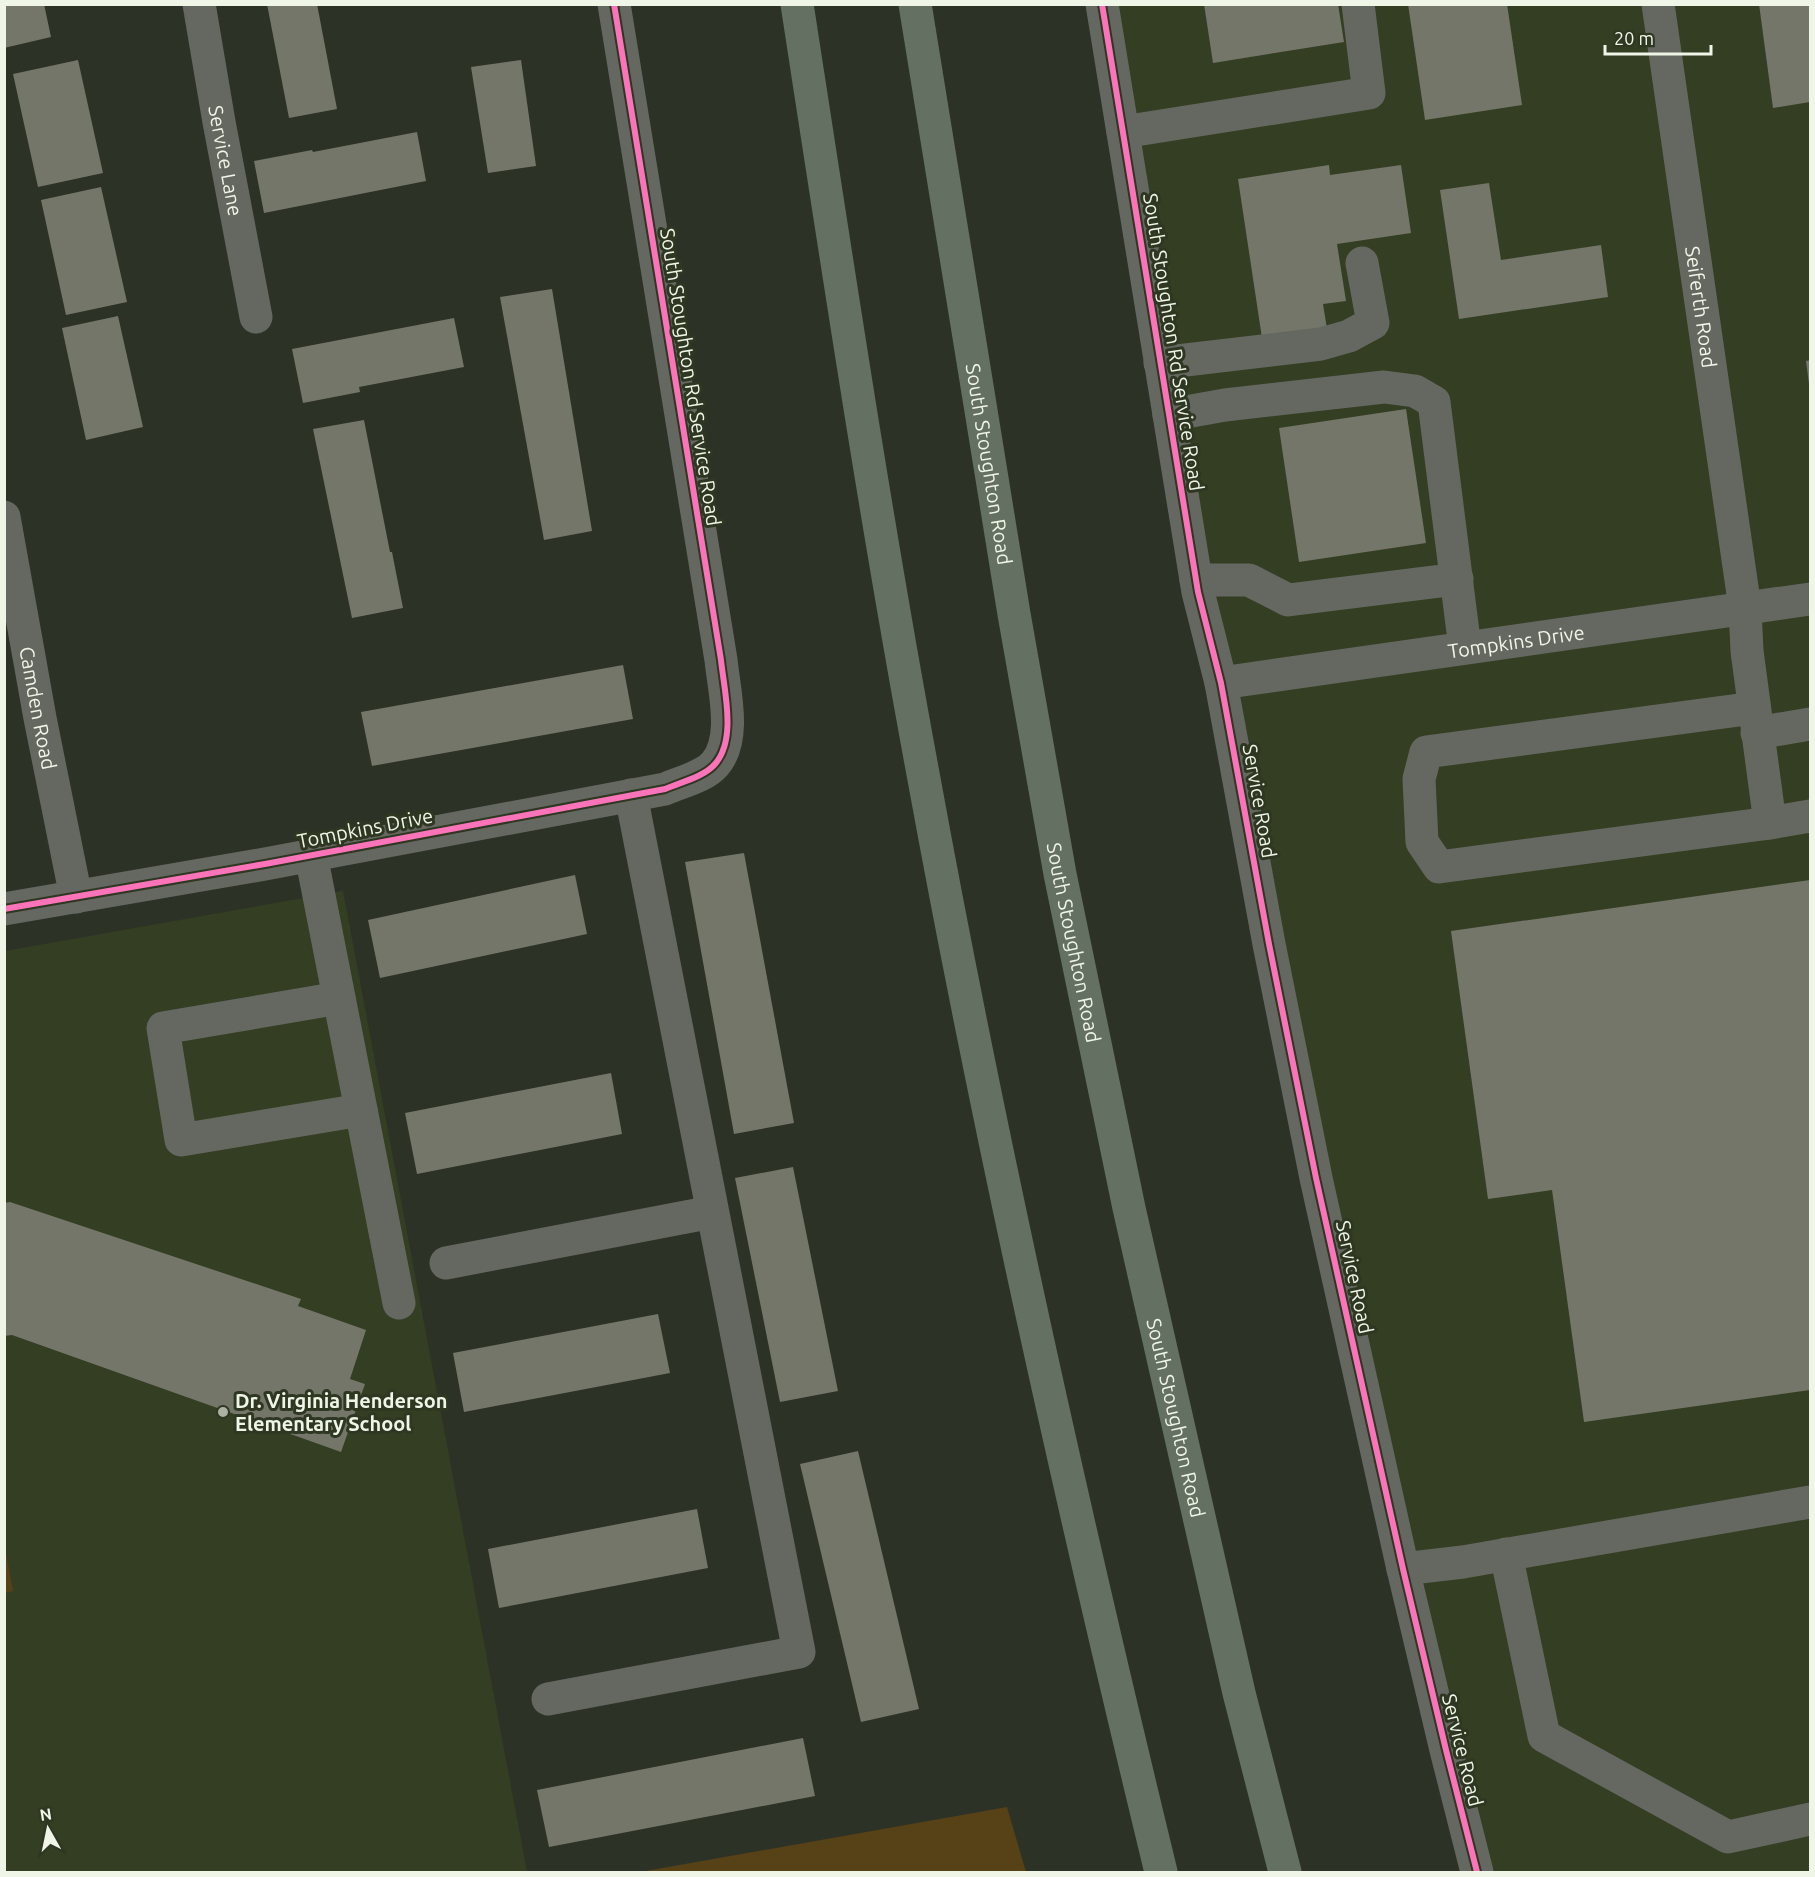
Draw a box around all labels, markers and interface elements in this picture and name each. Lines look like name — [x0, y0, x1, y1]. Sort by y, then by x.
scale bar — [1605, 18, 1712, 56]
text: 20 m — [1614, 28, 1654, 48]
street label: Service Lane — [205, 104, 248, 218]
street label: South Stoughton Rd Service Road — [1139, 191, 1209, 493]
street label: South Stoughton Rd Service Road — [656, 226, 726, 528]
street label: Seiferth Road — [1682, 245, 1722, 369]
street label: South Stoughton Road — [962, 362, 1017, 566]
street label: Tompkins Drive — [1446, 620, 1586, 662]
street label: Camden Road — [16, 645, 62, 771]
street label: Service Road — [1239, 742, 1281, 860]
street label: Tompkins Drive — [295, 804, 435, 852]
street label: South Stoughton Road — [1043, 841, 1106, 1045]
street label: Service Road — [1332, 1218, 1378, 1336]
street label: South Stoughton Road — [1143, 1316, 1210, 1519]
place label: Dr. Virginia Henderson Elementary School — [235, 1389, 447, 1435]
marker: Dr. Virginia Henderson Elementary School — [216, 1405, 230, 1419]
street label: Service Road — [1438, 1691, 1488, 1809]
north arrow — [18, 1799, 78, 1859]
text: N — [38, 1804, 53, 1824]

